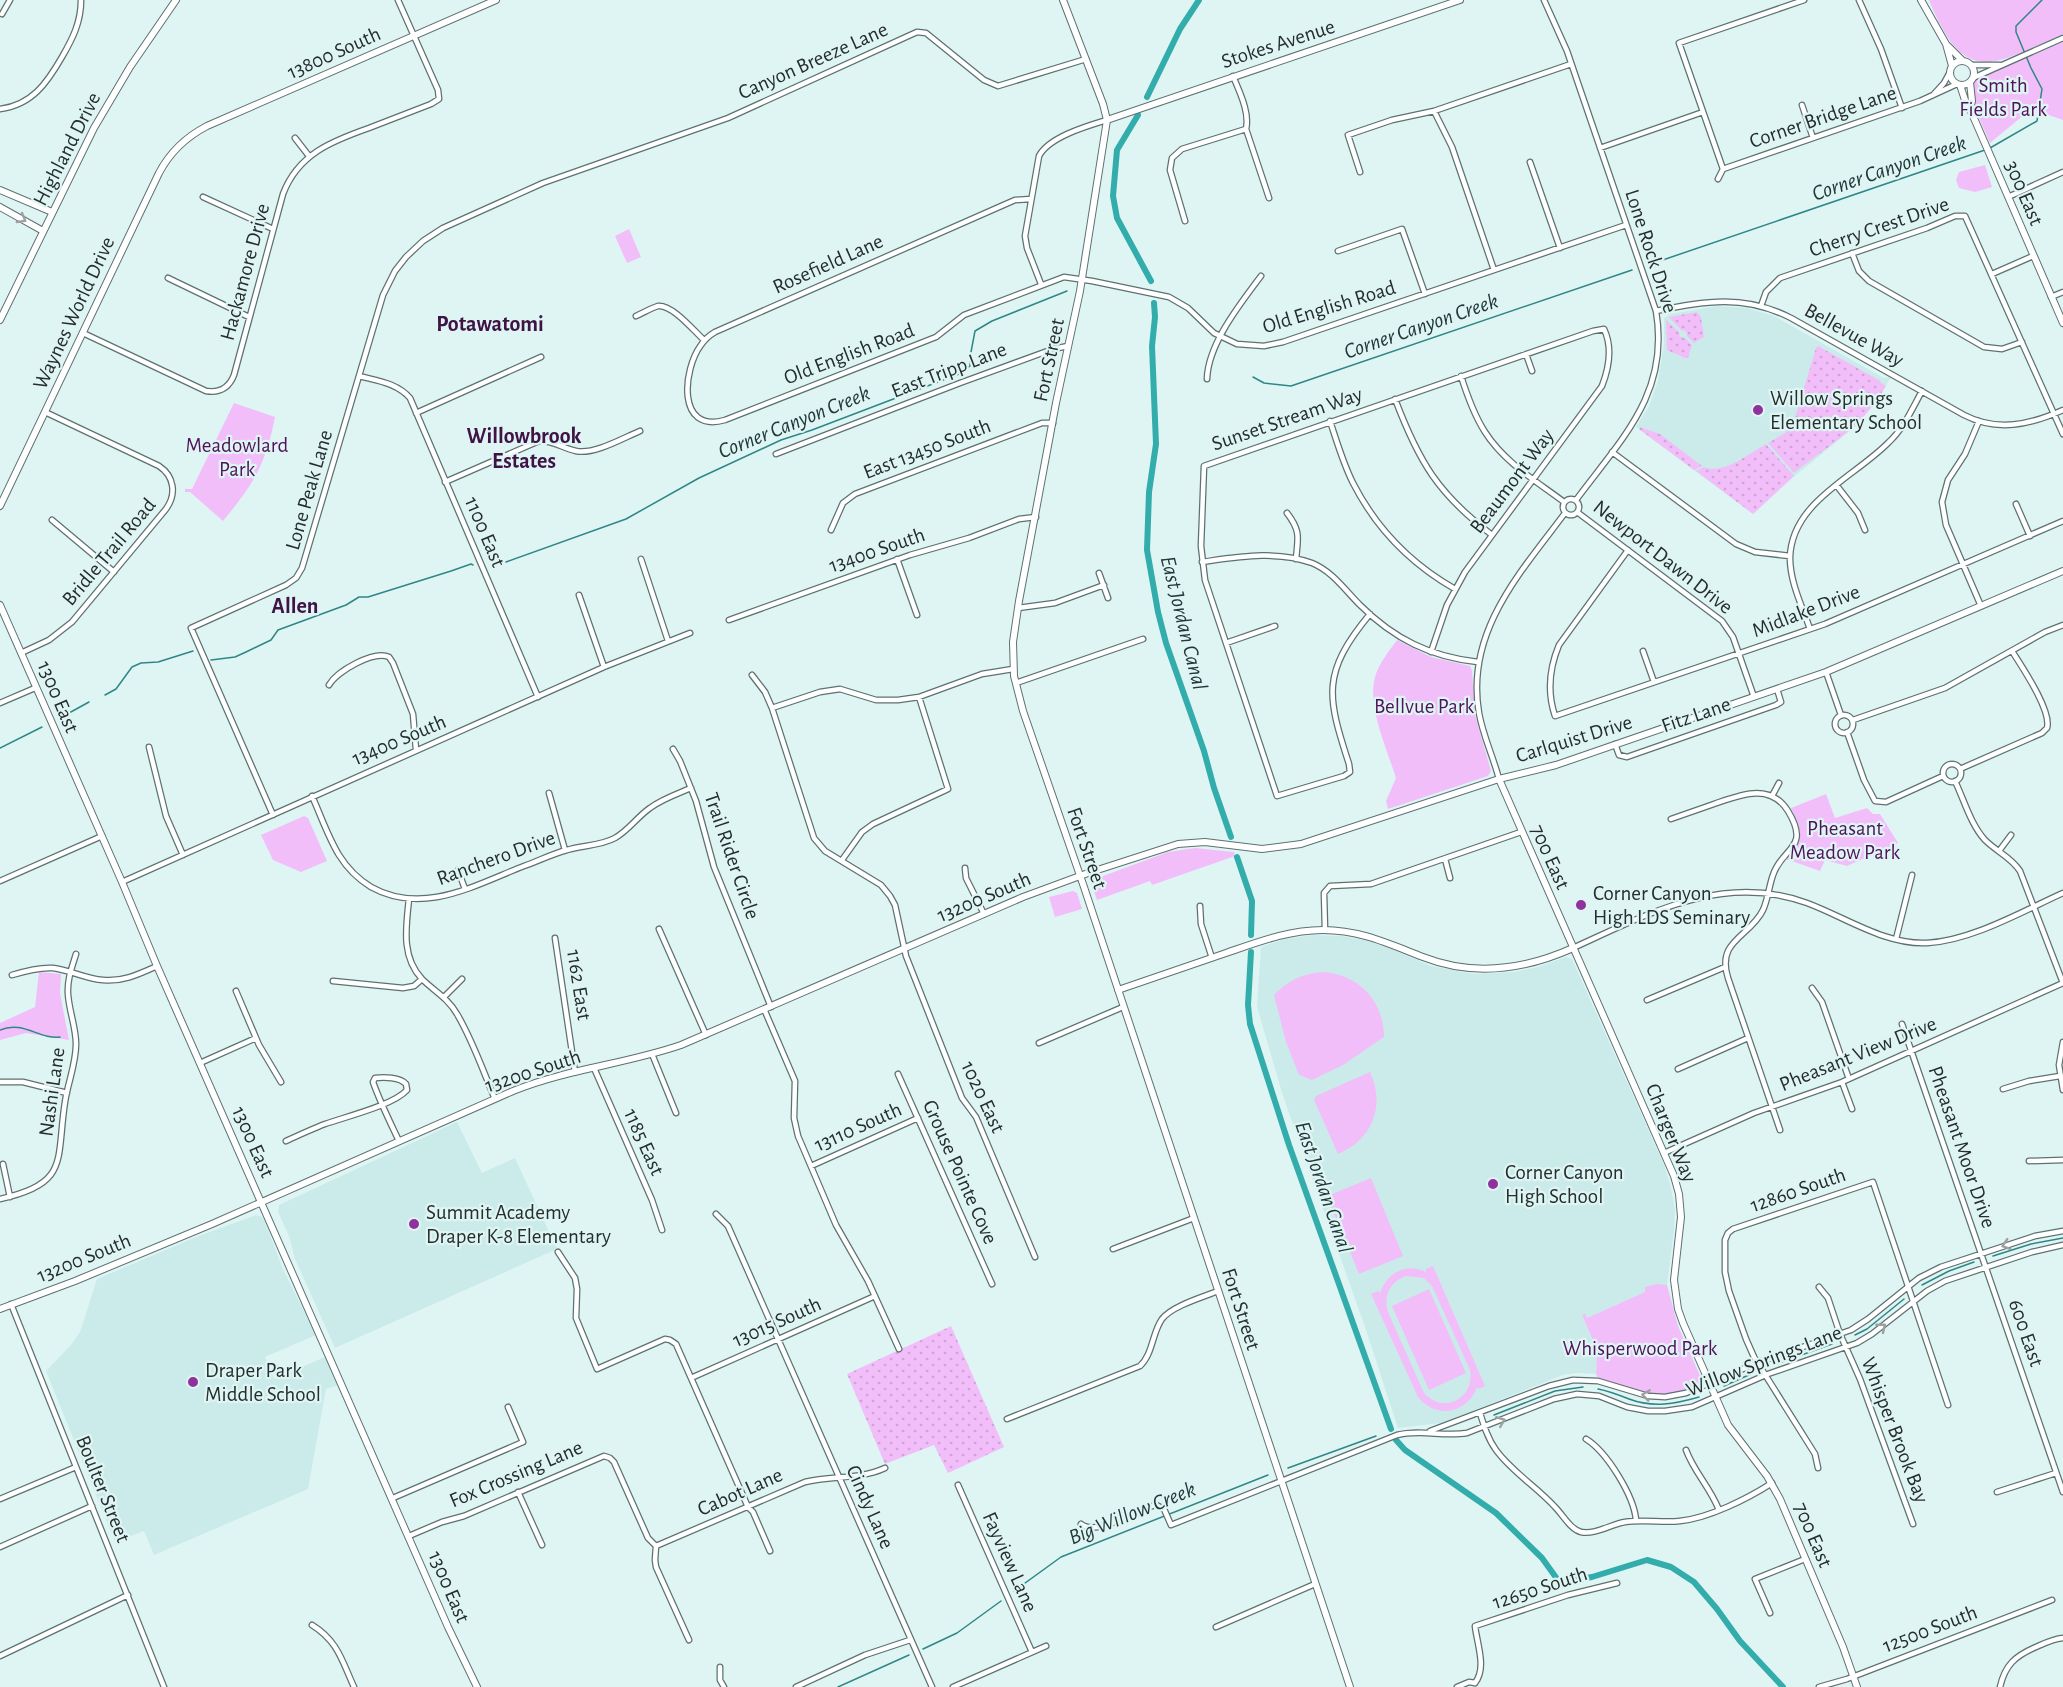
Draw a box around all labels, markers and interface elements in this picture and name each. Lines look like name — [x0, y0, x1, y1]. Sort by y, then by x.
street label: Stokes Avenue — [1219, 16, 1337, 72]
street label: Canyon Breeze Lane — [735, 19, 891, 103]
street label: 13800 South — [284, 23, 384, 83]
park label: Smith Fields Park — [1959, 75, 2047, 120]
street label: Corner Bridge Lane — [1747, 82, 1899, 152]
street label: Highland Drive — [29, 89, 105, 209]
water label: Corner Canyon Creek — [1809, 131, 1969, 205]
street label: 300 East — [2001, 158, 2047, 229]
street label: Lone Rock Drive — [1621, 187, 1681, 315]
street label: Cherry Crest Drive — [1806, 193, 1952, 261]
street label: Hackamore Drive — [217, 201, 273, 343]
one-way arrow — [15, 212, 26, 223]
street label: Rosefield Lane — [770, 230, 886, 298]
street label: Waynes World Drive — [29, 233, 119, 393]
street label: Old English Road — [1260, 277, 1398, 337]
water label: Corner Canyon Creek — [1341, 289, 1501, 363]
street label: Bellevue Way — [1801, 299, 1907, 371]
district label: Potawatomi — [436, 313, 544, 335]
street label: Fort Street — [1030, 316, 1068, 404]
street label: Old English Road — [781, 319, 917, 389]
street label: East Tripp Lane — [888, 338, 1010, 402]
water label: Corner Canyon Creek — [715, 382, 873, 462]
street label: Sunset Stream Way — [1209, 383, 1365, 455]
place label: Willow Springs Elementary School — [1770, 388, 1922, 433]
marker: Willow Springs Elementary School — [1751, 403, 1765, 417]
street label: East 13450 South — [860, 415, 994, 483]
district label: Willowbrook Estates — [467, 425, 582, 472]
street label: Beaumont Way — [1466, 425, 1558, 537]
street label: Lone Peak Lane — [282, 428, 336, 552]
park label: Meadowlard Park — [186, 435, 289, 480]
street label: Bridle Trail Road — [58, 494, 160, 610]
street label: 1100 East — [461, 494, 509, 570]
street label: Newport Dawn Drive — [1589, 496, 1737, 618]
street label: 13400 South — [826, 524, 928, 576]
water label: East Jordan Canal — [1157, 554, 1211, 692]
street label: Midlake Drive — [1749, 581, 1863, 641]
district label: Allen — [272, 595, 319, 617]
street label: 1300 East — [34, 658, 83, 736]
street label: Fitz Lane — [1659, 693, 1733, 737]
park label: Bellvue Park — [1374, 696, 1474, 717]
street label: 13400 South — [349, 711, 449, 769]
street label: Carlquist Drive — [1513, 711, 1635, 767]
street label: Trail Rider Circle — [701, 790, 763, 922]
street label: Fort Street — [1063, 804, 1111, 892]
park label: Pheasant Meadow Park — [1790, 818, 1901, 863]
street label: 700 East — [1527, 822, 1574, 893]
street label: Ranchero Drive — [434, 827, 558, 889]
street label: 13200 South — [934, 868, 1034, 926]
place label: Corner Canyon High LDS Seminary — [1593, 883, 1750, 928]
marker: Corner Canyon High LDS Seminary — [1574, 898, 1588, 912]
street label: 1162 East — [563, 948, 595, 1022]
street label: Pheasant View Drive — [1776, 1013, 1940, 1095]
street label: Nashi Lane — [35, 1046, 69, 1138]
street label: 13200 South — [483, 1046, 583, 1096]
street label: 1020 East — [957, 1058, 1009, 1136]
street label: Pheasant Moor Drive — [1924, 1063, 2000, 1231]
street label: Charger Way — [1642, 1081, 1700, 1185]
street label: Grouse Pointe Cove — [919, 1097, 1001, 1247]
street label: 13110 South — [811, 1098, 905, 1156]
street label: 1300 East — [228, 1103, 278, 1181]
street label: 1185 East — [620, 1106, 668, 1179]
water label: East Jordan Canal — [1291, 1118, 1357, 1256]
place label: Corner Canyon High School — [1505, 1162, 1624, 1207]
street label: 12860 South — [1748, 1164, 1848, 1216]
marker: Corner Canyon High School — [1486, 1177, 1500, 1191]
place label: Summit Academy Draper K-8 Elementary — [426, 1202, 611, 1247]
marker: Summit Academy Draper K-8 Elementary — [407, 1217, 421, 1231]
street label: 13200 South — [34, 1230, 134, 1286]
one-way arrow — [2001, 1237, 2012, 1250]
street label: Fort Street — [1218, 1265, 1264, 1353]
street label: 13015 South — [730, 1293, 824, 1351]
street label: 600 East — [2005, 1297, 2047, 1370]
street label: Willow Springs Lane — [1683, 1322, 1845, 1400]
one-way arrow — [1875, 1323, 1886, 1334]
park label: Whisperwood Park — [1563, 1338, 1718, 1359]
street label: Whisper Brook Bay — [1858, 1354, 1932, 1506]
place label: Draper Park Middle School — [205, 1360, 321, 1405]
marker: Draper Park Middle School — [186, 1375, 200, 1389]
one-way arrow — [1642, 1390, 1651, 1402]
one-way arrow — [1495, 1416, 1506, 1428]
street label: Boulter Street — [72, 1433, 134, 1546]
street label: Fox Crossing Lane — [446, 1437, 586, 1511]
street label: Cindy Lane — [842, 1462, 898, 1552]
street label: Cabot Lane — [694, 1464, 786, 1520]
water label: Big Willow Creek — [1065, 1478, 1199, 1548]
street label: 700 East — [1790, 1499, 1836, 1571]
street label: Fayview Lane — [979, 1509, 1041, 1615]
street label: 1300 East — [425, 1548, 474, 1626]
street label: 12650 South — [1490, 1563, 1590, 1613]
street label: 12500 South — [1880, 1601, 1980, 1657]

